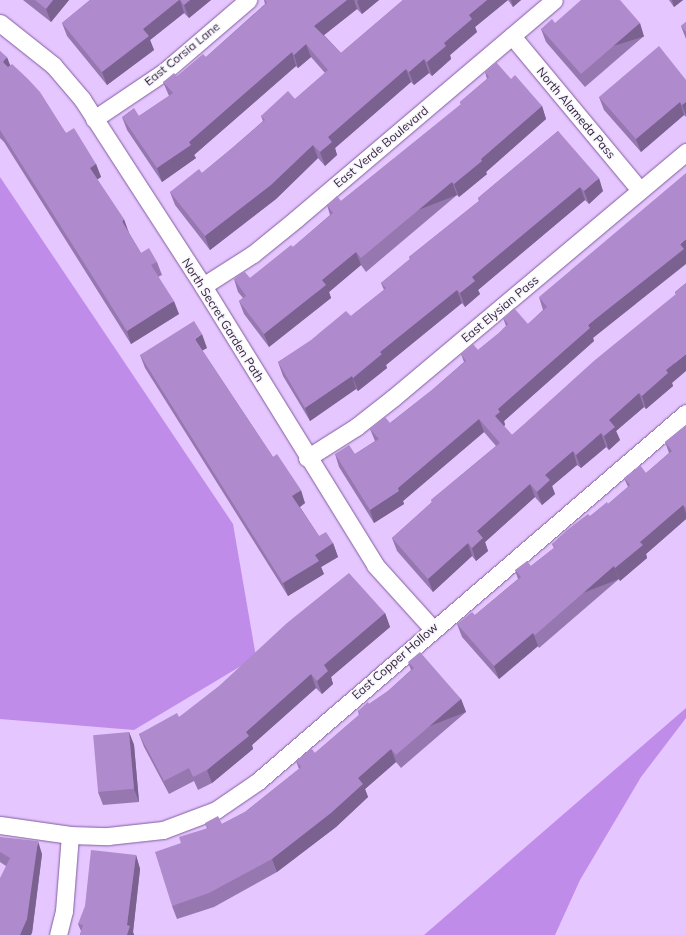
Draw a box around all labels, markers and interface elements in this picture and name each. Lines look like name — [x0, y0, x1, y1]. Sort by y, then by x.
street label: East Corsia Lane — [141, 19, 223, 89]
street label: North Alameda Pass — [534, 64, 618, 162]
street label: East Verde Boulevard — [331, 103, 431, 191]
street label: North Secret Garden Path — [179, 256, 267, 384]
street label: East Elysian Pass — [458, 273, 542, 345]
street label: East Copper Hollow — [349, 620, 441, 702]

